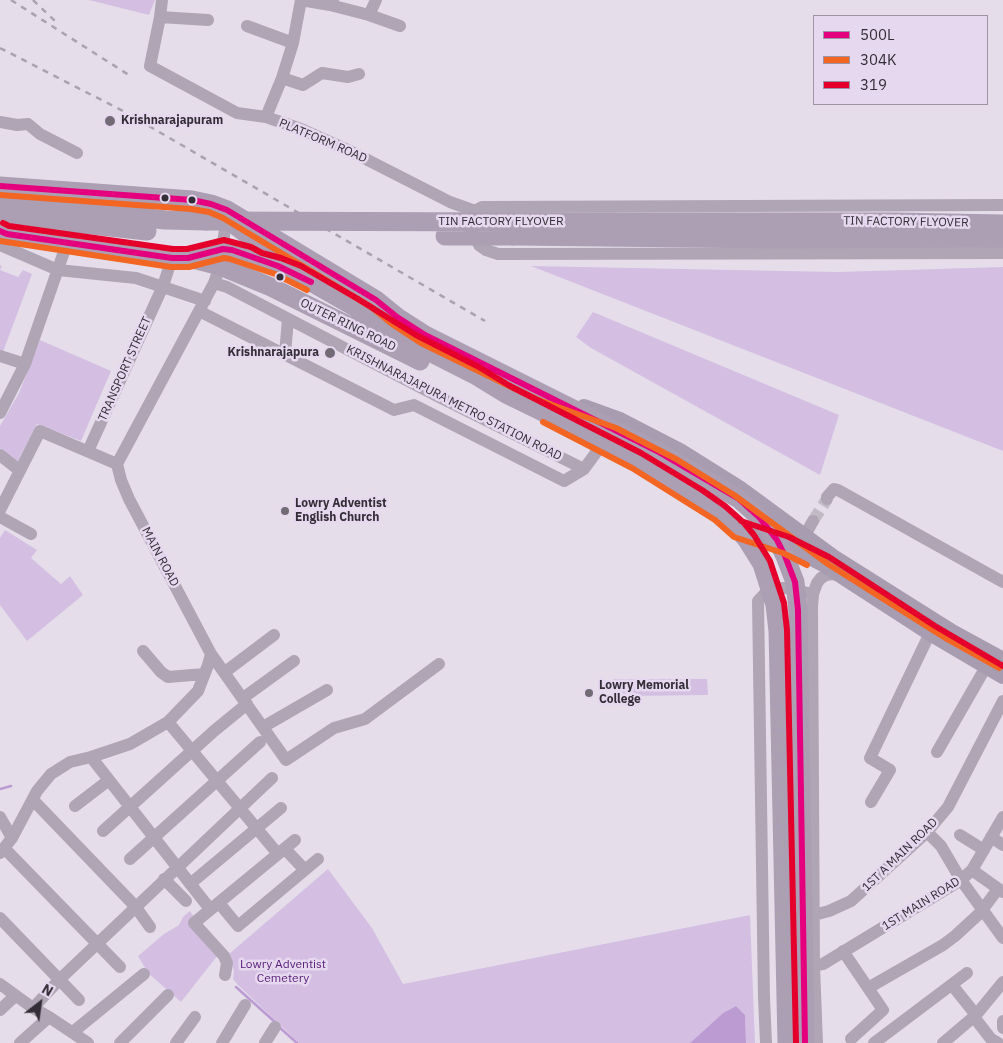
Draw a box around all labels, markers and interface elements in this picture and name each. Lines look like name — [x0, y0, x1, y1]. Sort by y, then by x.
legend — [813, 15, 988, 105]
text: 500L — [860, 25, 895, 44]
text: 304K — [860, 50, 897, 69]
text: 319 — [860, 75, 887, 94]
marker: Krishnarajapuram — [103, 114, 117, 128]
place label: Krishnarajapuram — [121, 114, 223, 128]
street label: PLATFORM ROAD — [277, 116, 369, 166]
unlabelled marker — [160, 193, 170, 203]
unlabelled marker — [187, 195, 197, 205]
street label: TIN FACTORY FLYOVER — [843, 214, 969, 230]
street label: TIN FACTORY FLYOVER — [438, 215, 564, 229]
unlabelled marker — [275, 272, 285, 282]
street label: OUTER RING ROAD — [298, 296, 398, 354]
street label: TRANSPORT STREET — [95, 315, 155, 423]
street label: KRISHNARAJAPURA METRO STATION ROAD — [344, 342, 564, 464]
place label: Krishnarajapura — [228, 346, 319, 360]
marker: Krishnarajapura — [323, 346, 337, 360]
place label: Lowry Adventist English Church — [295, 497, 386, 525]
marker: Lowry Adventist English Church — [279, 505, 291, 517]
street label: MAIN ROAD — [138, 525, 182, 589]
place label: Lowry Memorial College — [599, 679, 689, 707]
marker: Lowry Memorial College — [583, 687, 595, 699]
street label: 1ST A MAIN ROAD — [859, 815, 941, 895]
street label: 1ST MAIN ROAD — [879, 874, 963, 934]
park label: Lowry Adventist Cemetery — [240, 958, 326, 986]
north arrow — [15, 978, 65, 1028]
text: N — [39, 980, 56, 1000]

